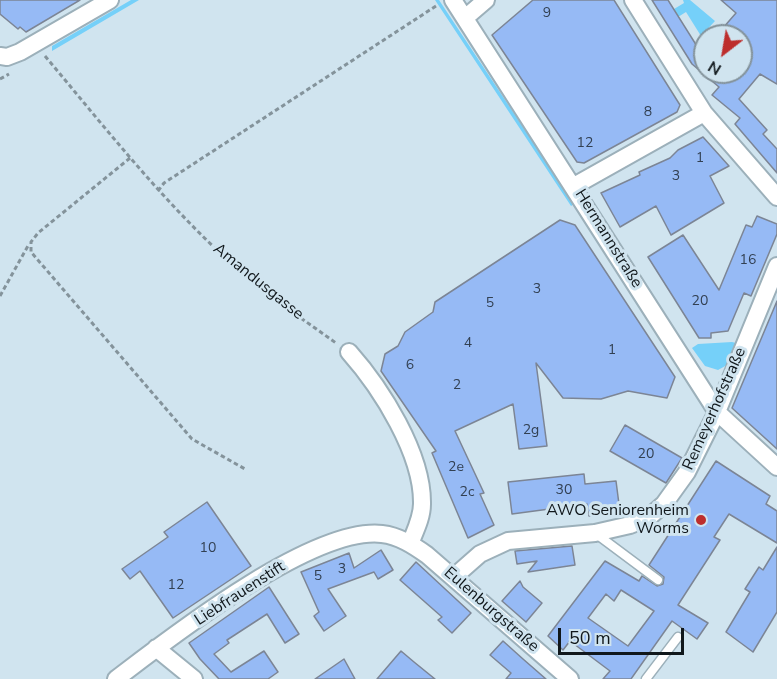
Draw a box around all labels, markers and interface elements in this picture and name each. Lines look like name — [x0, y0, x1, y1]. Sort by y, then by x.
house number: 9 — [543, 6, 551, 22]
north arrow — [693, 24, 753, 84]
text: N — [704, 55, 726, 80]
house number: 8 — [644, 105, 652, 121]
house number: 12 — [577, 136, 593, 152]
house number: 1 — [696, 151, 704, 167]
house number: 3 — [672, 169, 680, 185]
street label: Hermannstraße — [570, 186, 646, 292]
street label: Amandusgasse — [209, 240, 307, 324]
house number: 16 — [740, 253, 756, 269]
house number: 3 — [533, 282, 541, 298]
house number: 20 — [692, 294, 708, 310]
house number: 5 — [486, 296, 494, 312]
house number: 4 — [464, 336, 472, 352]
house number: 1 — [608, 343, 616, 359]
street label: Remeyerhofstraße — [679, 345, 751, 473]
house number: 6 — [406, 358, 414, 374]
house number: 2 — [453, 378, 461, 394]
house number: 2g — [523, 423, 539, 439]
house number: 20 — [638, 447, 654, 463]
house number: 2e — [448, 460, 464, 476]
house number: 30 — [556, 483, 572, 499]
house number: 2c — [460, 485, 474, 501]
place label: AWO Seniorenheim Worms — [546, 501, 689, 539]
marker: AWO Seniorenheim Worms — [694, 513, 708, 527]
house number: 10 — [200, 541, 216, 557]
street label: Liebfrauenstift — [191, 558, 289, 630]
house number: 3 — [338, 562, 346, 578]
street label: Eulenburgstraße — [440, 564, 542, 656]
house number: 5 — [314, 569, 322, 585]
house number: 12 — [168, 578, 184, 594]
scale bar — [561, 616, 687, 654]
text: 50 m — [569, 626, 611, 650]

